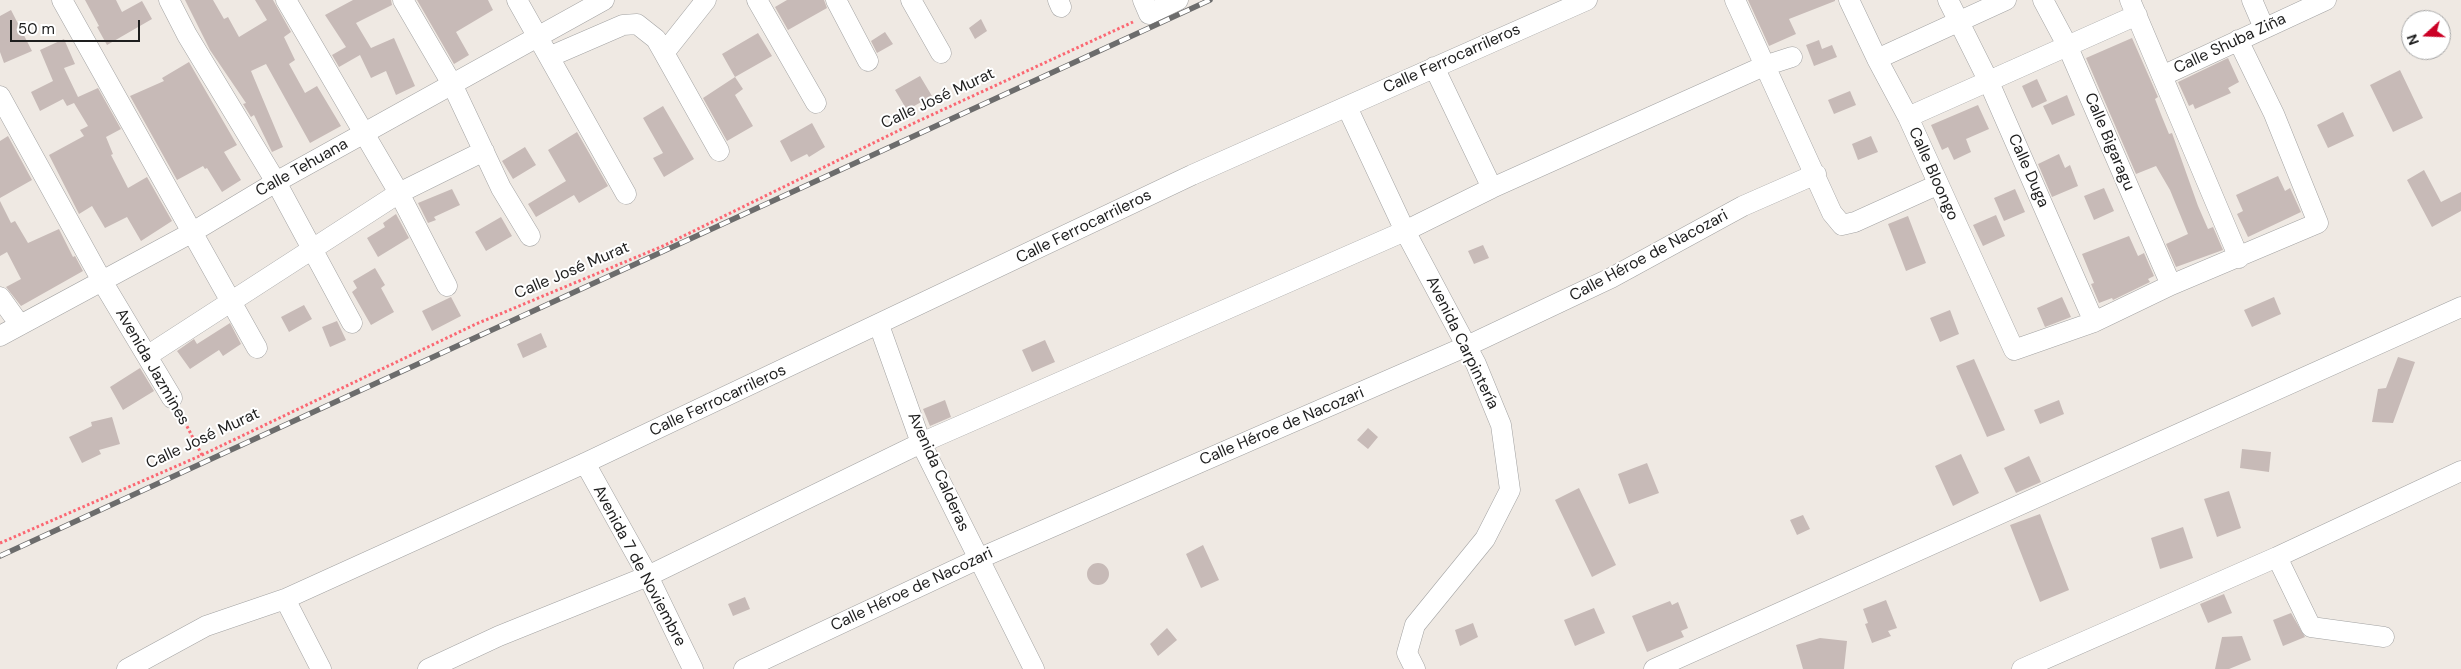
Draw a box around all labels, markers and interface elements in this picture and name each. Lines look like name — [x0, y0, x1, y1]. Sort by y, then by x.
scale bar — [12, 10, 142, 42]
street label: Calle Shuba Ziña — [2171, 10, 2289, 78]
north arrow — [2401, 10, 2451, 60]
text: 50 m — [18, 19, 55, 39]
street label: Calle Ferrocarrileros — [1380, 20, 1524, 98]
text: N — [2403, 32, 2423, 48]
street label: Calle José Murat — [878, 64, 998, 134]
street label: Calle Bigaragu — [2080, 90, 2138, 194]
street label: Calle Bloongo — [1904, 124, 1962, 224]
street label: Calle Duga — [2003, 131, 2053, 211]
street label: Calle Tehuana — [253, 135, 351, 201]
street label: Calle Ferrocarrileros — [1013, 186, 1155, 268]
street label: Calle Héroe de Nacozari — [1567, 206, 1731, 306]
street label: Calle José Murat — [512, 238, 632, 304]
street label: Avenida Carpintería — [1422, 273, 1502, 413]
street label: Avenida Jazmines — [111, 305, 193, 429]
street label: Calle Ferrocarrileros — [647, 361, 789, 441]
street label: Calle Héroe de Nacozari — [1197, 384, 1367, 470]
street label: Calle José Murat — [143, 404, 263, 474]
street label: Avenida Calderas — [903, 409, 973, 535]
street label: Avenida 7 de Noviembre — [588, 482, 690, 650]
street label: Calle Héroe de Nacozari — [828, 544, 996, 636]

